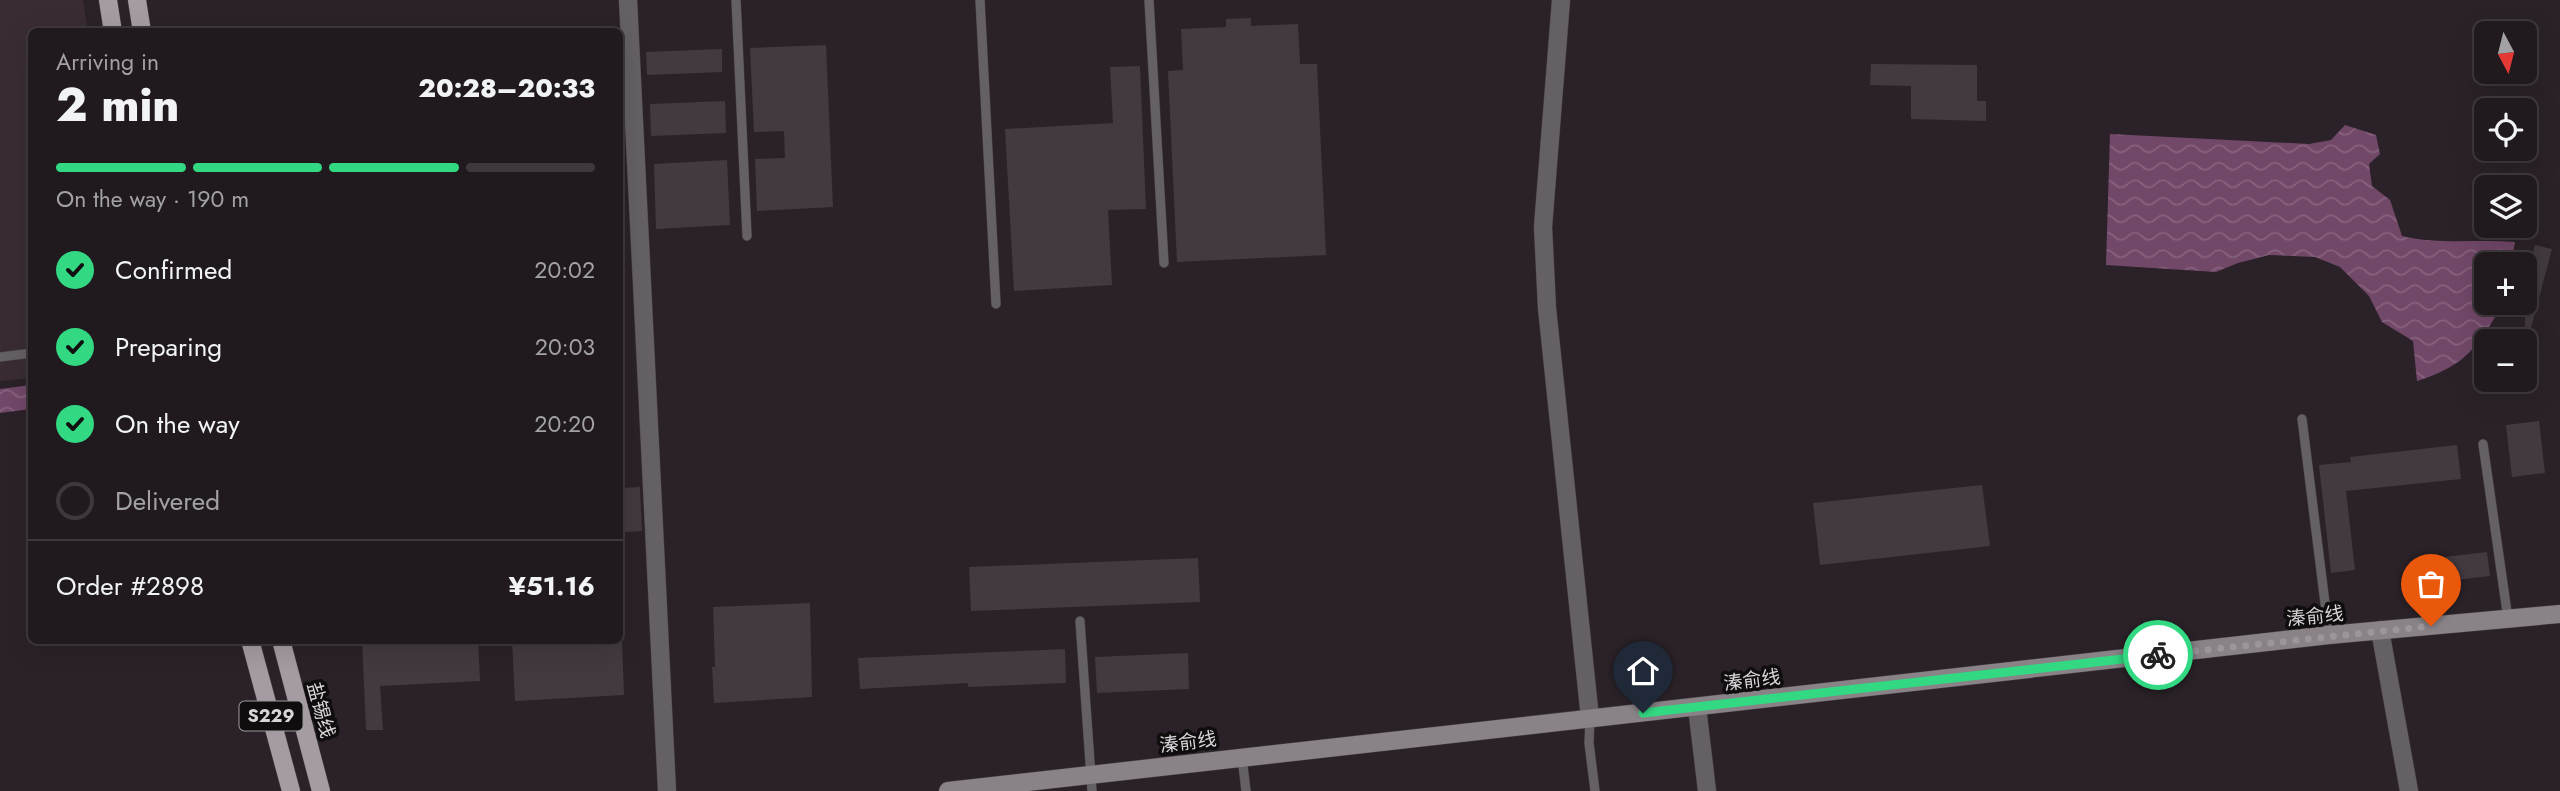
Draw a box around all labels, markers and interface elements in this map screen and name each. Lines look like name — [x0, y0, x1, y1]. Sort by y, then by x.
north arrow — [2474, 21, 2538, 84]
map controls — [2474, 21, 2537, 392]
text: Arriving in — [56, 45, 159, 79]
text: 20:28–20:33 — [418, 69, 595, 107]
text: 2 min — [56, 72, 180, 138]
button: locate — [2474, 98, 2537, 161]
button: layers — [2474, 175, 2537, 238]
text: On the way · 190 m — [56, 182, 249, 216]
icon: check — [56, 251, 94, 289]
text: Confirmed — [115, 251, 232, 289]
button: + — [2474, 252, 2537, 315]
text: 20:02 — [534, 253, 595, 287]
icon: check — [56, 328, 94, 366]
text: Preparing — [115, 328, 222, 366]
button: − — [2474, 329, 2537, 392]
text: 20:03 — [535, 330, 595, 364]
icon: check — [56, 405, 94, 443]
text: On the way — [115, 405, 240, 443]
text: 20:20 — [534, 407, 595, 441]
text: Delivered — [115, 482, 220, 520]
pin — [2401, 554, 2461, 626]
icon: bag — [2412, 565, 2450, 603]
text: Order #2898 — [56, 567, 204, 605]
text: ¥51.16 — [509, 567, 595, 605]
street label: 溱俞线 — [2285, 600, 2345, 632]
courier — [2123, 620, 2193, 690]
icon: bike — [2139, 636, 2177, 674]
pin — [1613, 641, 1673, 713]
icon: home — [1624, 652, 1662, 690]
street label: 溱俞线 — [1722, 663, 1782, 697]
street label: 盐锡线 — [301, 679, 341, 741]
road number: S229 — [240, 702, 302, 730]
street label: 溱俞线 — [1158, 725, 1218, 759]

